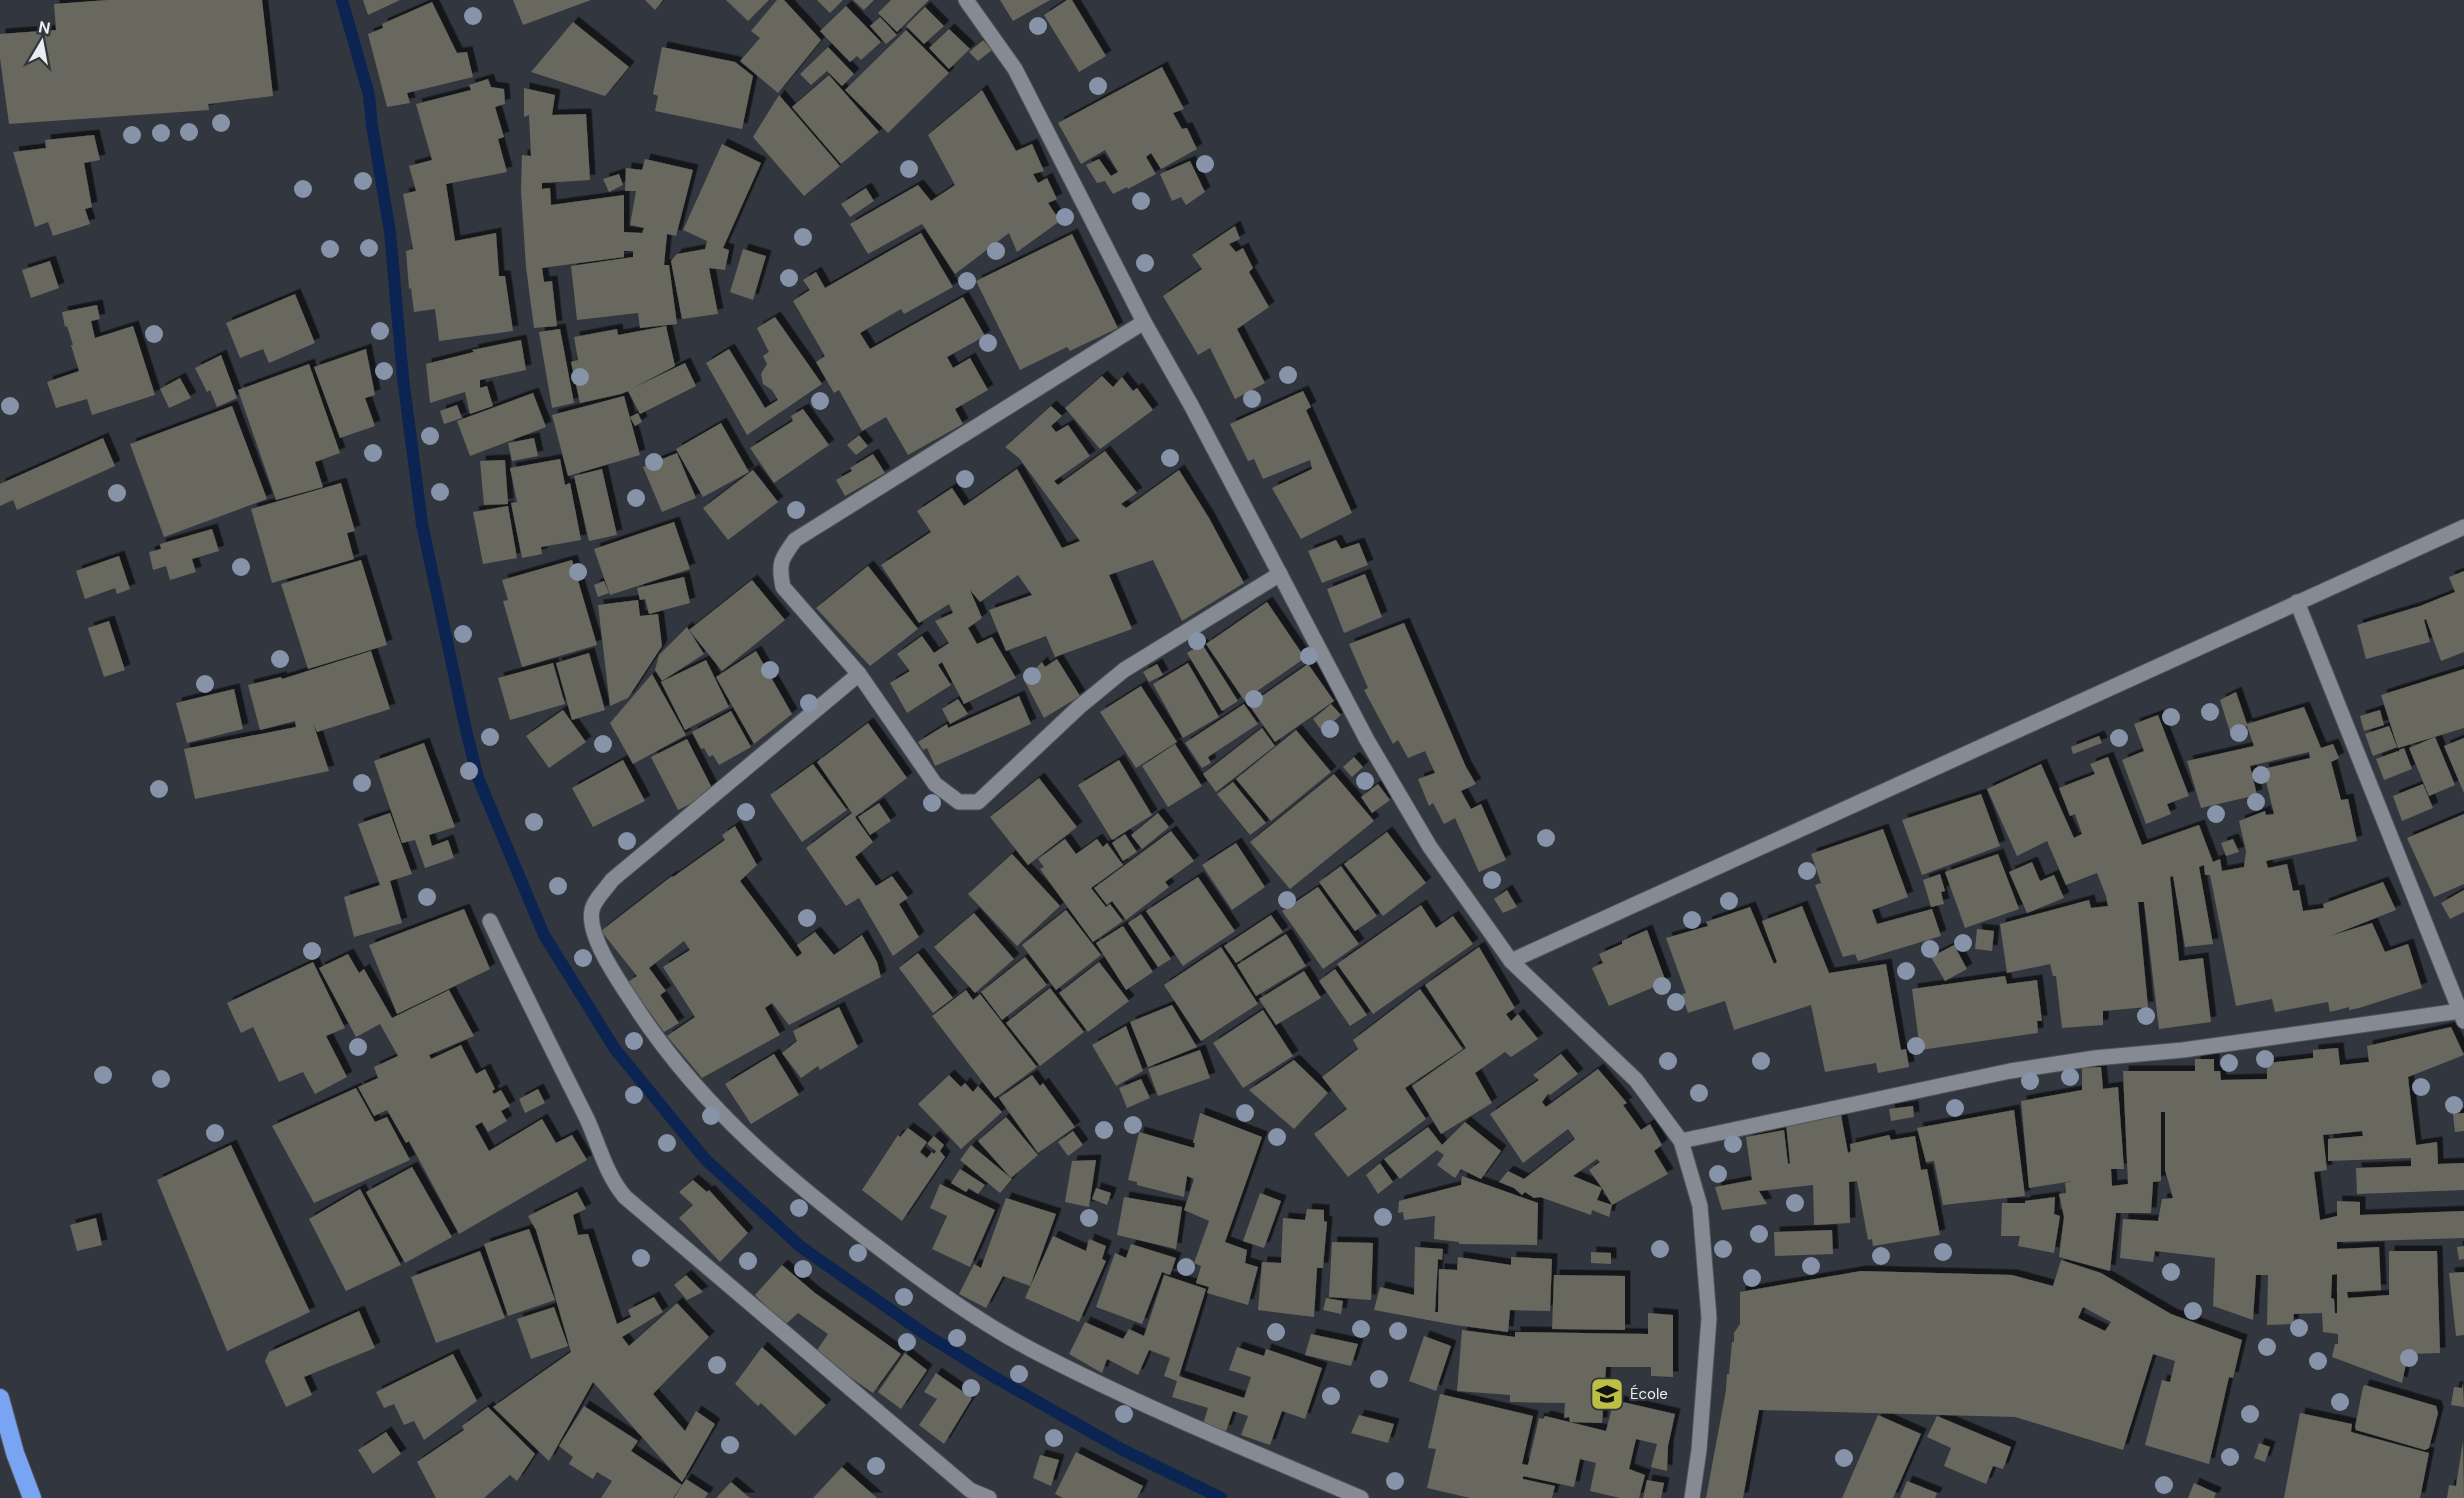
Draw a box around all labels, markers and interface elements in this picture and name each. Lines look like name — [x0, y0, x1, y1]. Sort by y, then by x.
north arrow — [12, 12, 72, 72]
text: N — [37, 16, 52, 39]
school or university icon: École — [1589, 1376, 1625, 1412]
place label: École — [1630, 1384, 1668, 1404]

